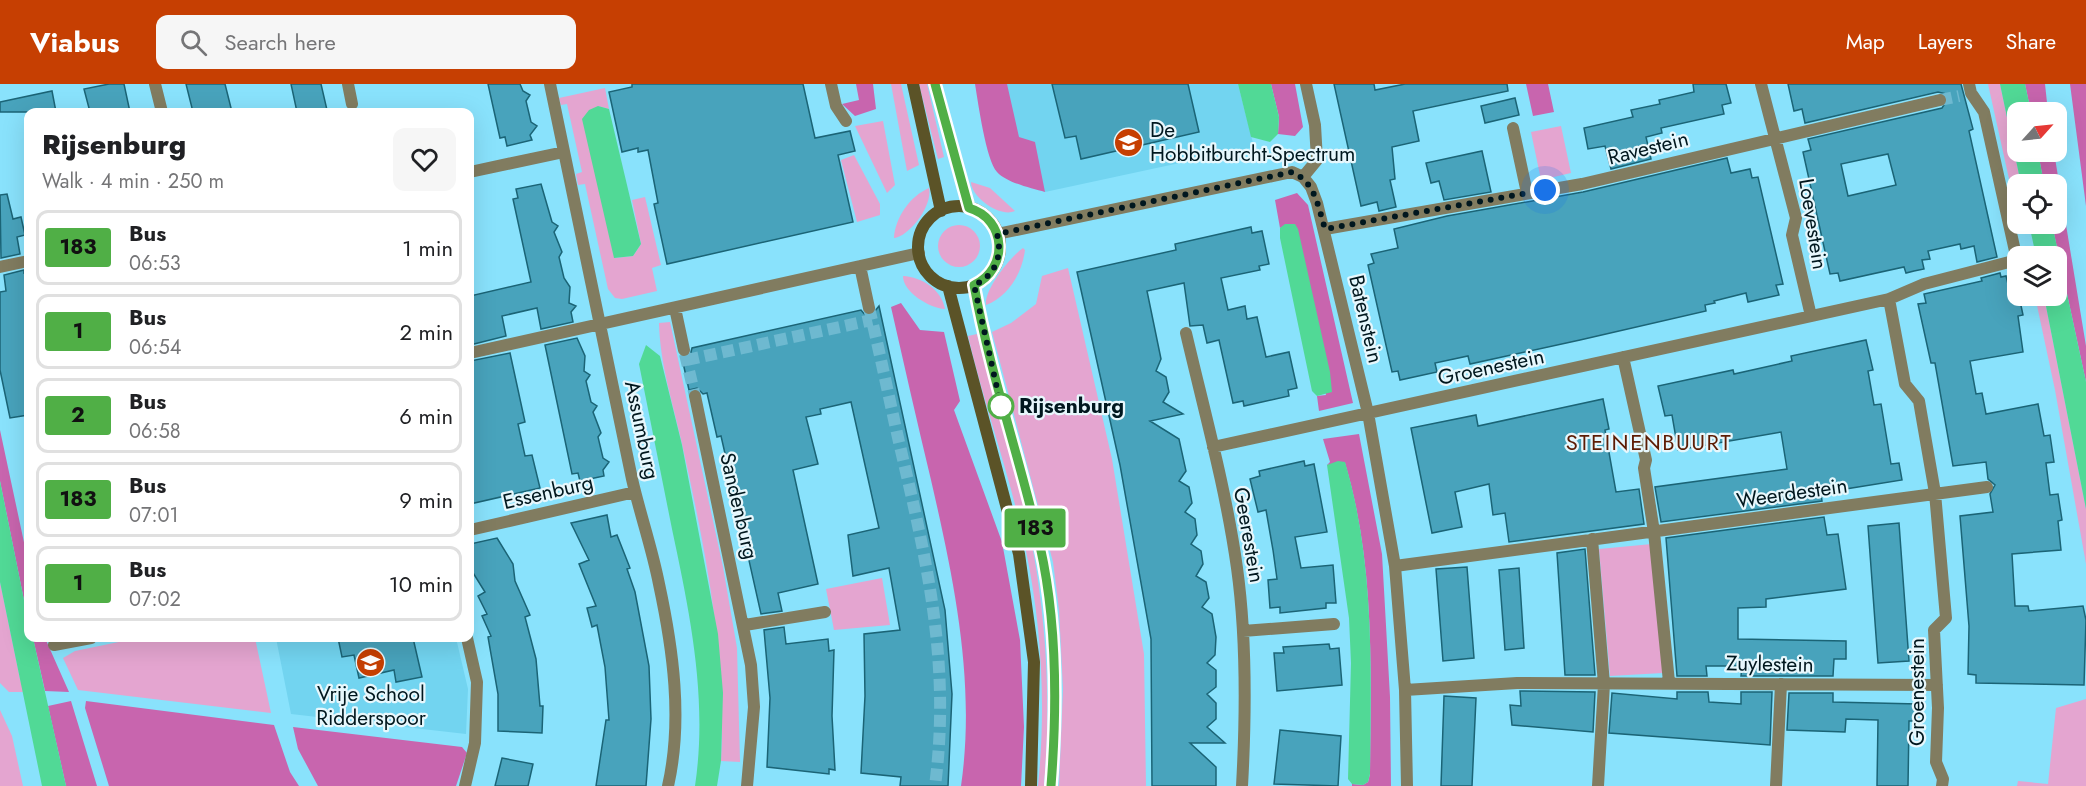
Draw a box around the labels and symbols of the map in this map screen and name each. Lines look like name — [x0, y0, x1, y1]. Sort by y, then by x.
north arrow — [2007, 102, 2067, 162]
place label: De Hobbitburcht-Spectrum — [1150, 115, 1355, 169]
street label: Ravestein — [1604, 123, 1692, 173]
school or university icon: De Hobbitburcht-Spectrum — [1113, 126, 1145, 158]
your location — [1530, 175, 1560, 205]
street label: Loevestein — [1791, 176, 1835, 272]
street label: Batenstein — [1341, 272, 1391, 366]
street label: Groenestein — [1435, 341, 1547, 393]
street label: Assumburg — [617, 378, 667, 482]
place label: Rijsenburg — [1019, 391, 1124, 421]
marker: Rijsenburg — [988, 393, 1014, 419]
district label: STEINENBUURT — [1566, 426, 1732, 458]
street label: Sandenburg — [712, 450, 766, 562]
street label: Essenburg — [500, 467, 596, 517]
street label: Weerdestein — [1735, 470, 1849, 516]
street label: Geerestein — [1226, 485, 1272, 585]
line badge: 183 — [1000, 508, 1070, 548]
street label: Groenestein — [1902, 638, 1932, 746]
school or university icon: Vrije School Ridderspoor — [355, 647, 387, 679]
street label: Zuylestein — [1726, 648, 1814, 680]
place label: Vrije School Ridderspoor — [316, 679, 427, 733]

